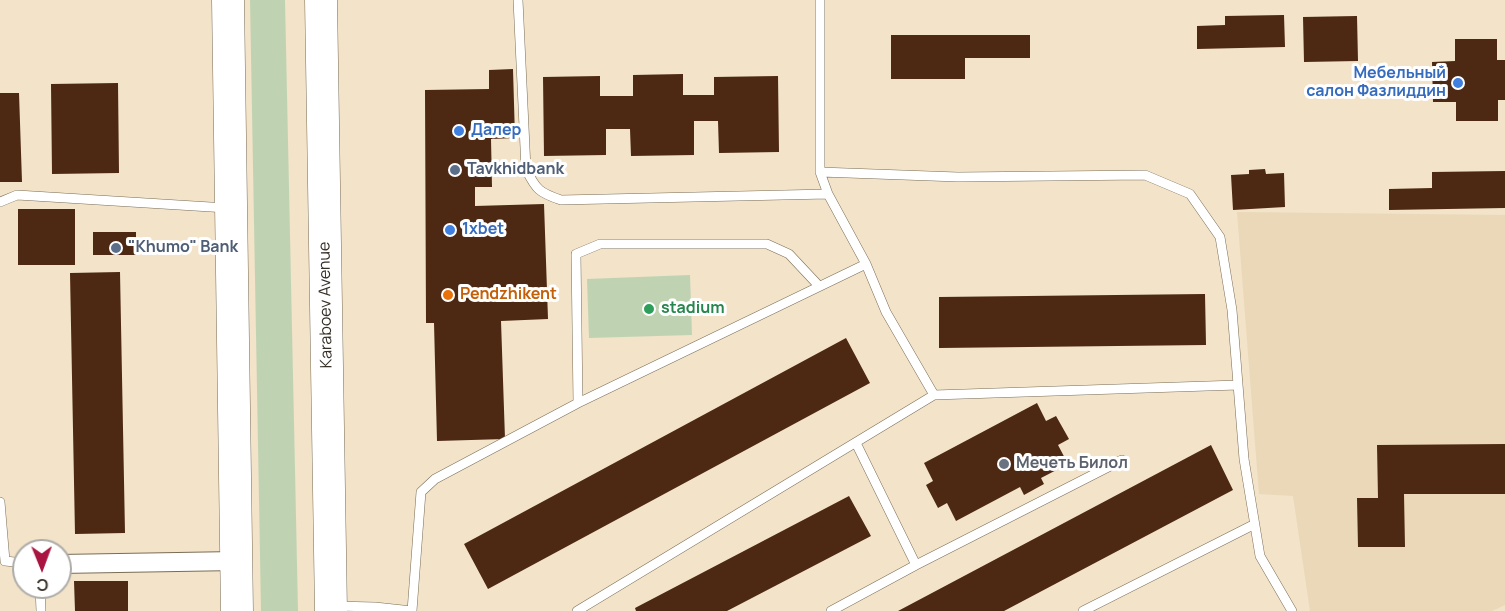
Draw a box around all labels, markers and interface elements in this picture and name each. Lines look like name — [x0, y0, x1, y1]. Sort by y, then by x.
place label: Мебельный салон Фазлиддин — [1306, 64, 1446, 102]
marker: Мебельный салон Фазлиддин — [1451, 76, 1465, 90]
place label: Далер — [471, 121, 521, 141]
marker: Далер — [452, 124, 466, 138]
place label: Tavkhidbank — [467, 160, 564, 180]
marker: Tavkhidbank — [448, 163, 462, 177]
place label: 1xbet — [462, 220, 504, 240]
marker: 1xbet — [443, 223, 457, 237]
place label: "Khumo" Bank — [128, 238, 238, 258]
marker: "Khumo" Bank — [109, 241, 123, 255]
street label: Karaboev Avenue — [315, 241, 337, 369]
place label: Pendzhikent — [460, 285, 557, 305]
marker: Pendzhikent — [441, 288, 455, 302]
place label: stadium — [661, 299, 725, 319]
marker: stadium — [642, 302, 656, 316]
place label: Мечеть Билол — [1016, 454, 1128, 474]
marker: Мечеть Билол — [997, 457, 1011, 471]
north arrow — [12, 539, 72, 599]
text: С — [36, 574, 48, 596]

